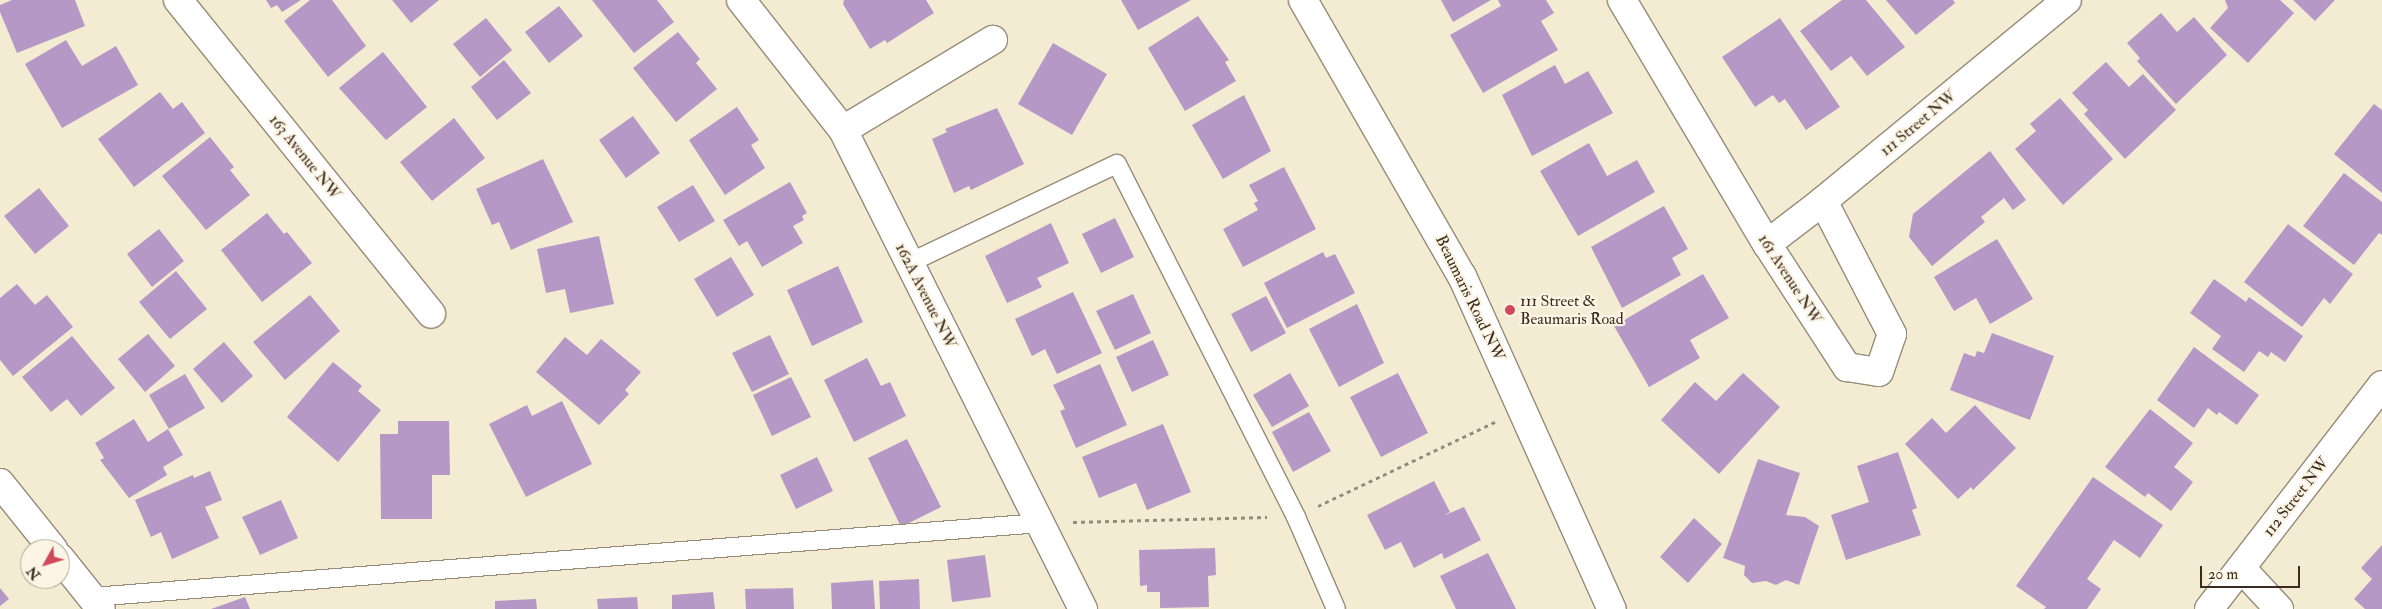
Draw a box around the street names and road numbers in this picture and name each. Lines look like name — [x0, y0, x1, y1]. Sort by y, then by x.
street label: 111 Street NW — [1876, 86, 1960, 160]
street label: 163 Avenue NW — [265, 111, 345, 203]
street label: 161 Avenue NW — [1754, 231, 1826, 327]
street label: Beaumaris Road NW — [1431, 232, 1509, 364]
street label: 162A Avenue NW — [891, 240, 961, 352]
street label: 112 Street NW — [2259, 453, 2333, 541]

